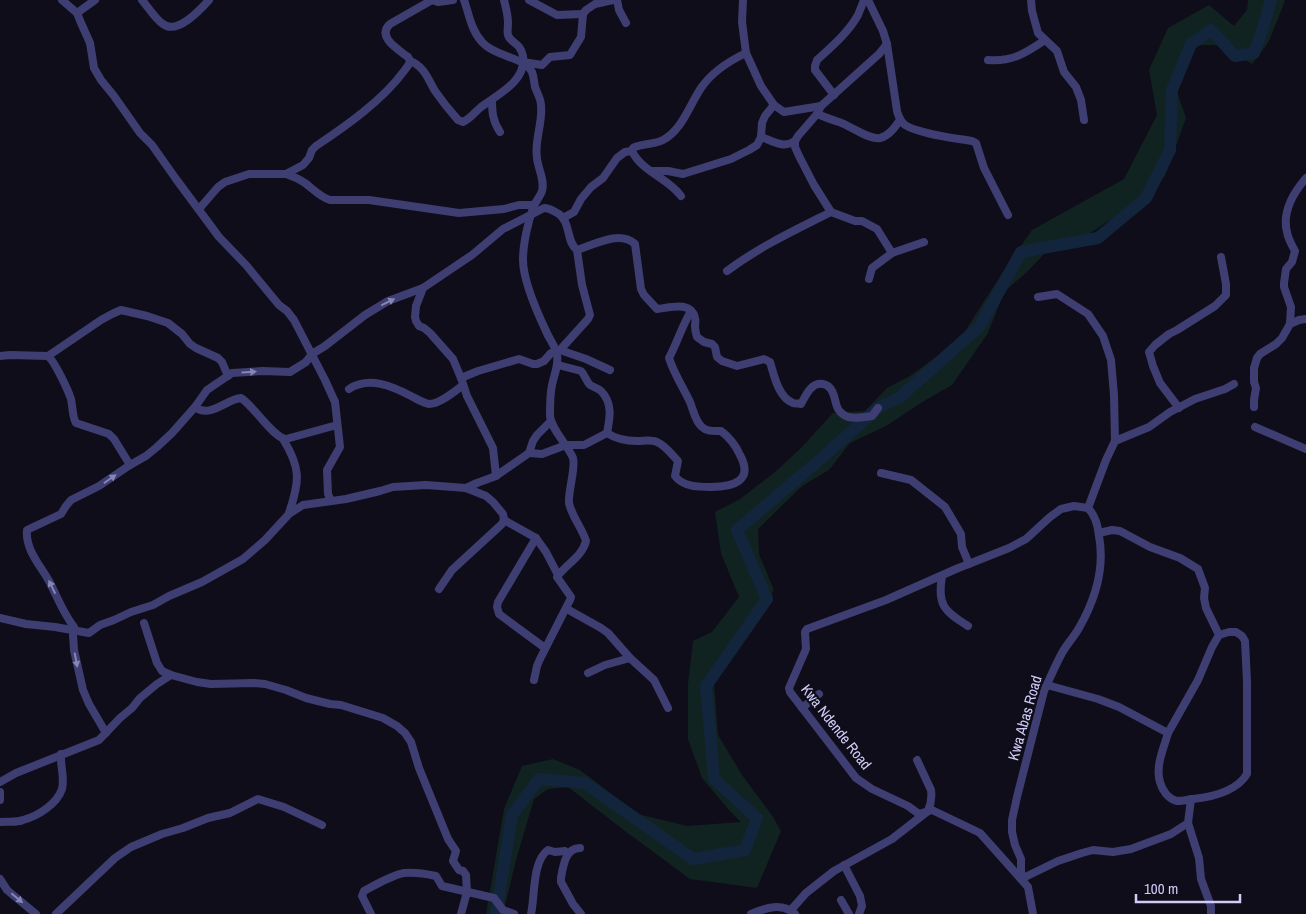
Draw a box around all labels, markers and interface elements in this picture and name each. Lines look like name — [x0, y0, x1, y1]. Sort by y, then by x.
one-way arrow — [381, 298, 396, 306]
one-way arrow — [241, 368, 257, 376]
one-way arrow — [103, 474, 117, 484]
one-way arrow — [48, 580, 56, 594]
one-way arrow — [72, 653, 80, 668]
street label: Kwa Abas Road — [1002, 673, 1047, 763]
street label: Kwa Ndende Road — [796, 680, 876, 774]
scale bar — [1136, 872, 1240, 904]
text: 100 m — [1144, 878, 1178, 899]
one-way arrow — [10, 892, 23, 903]

